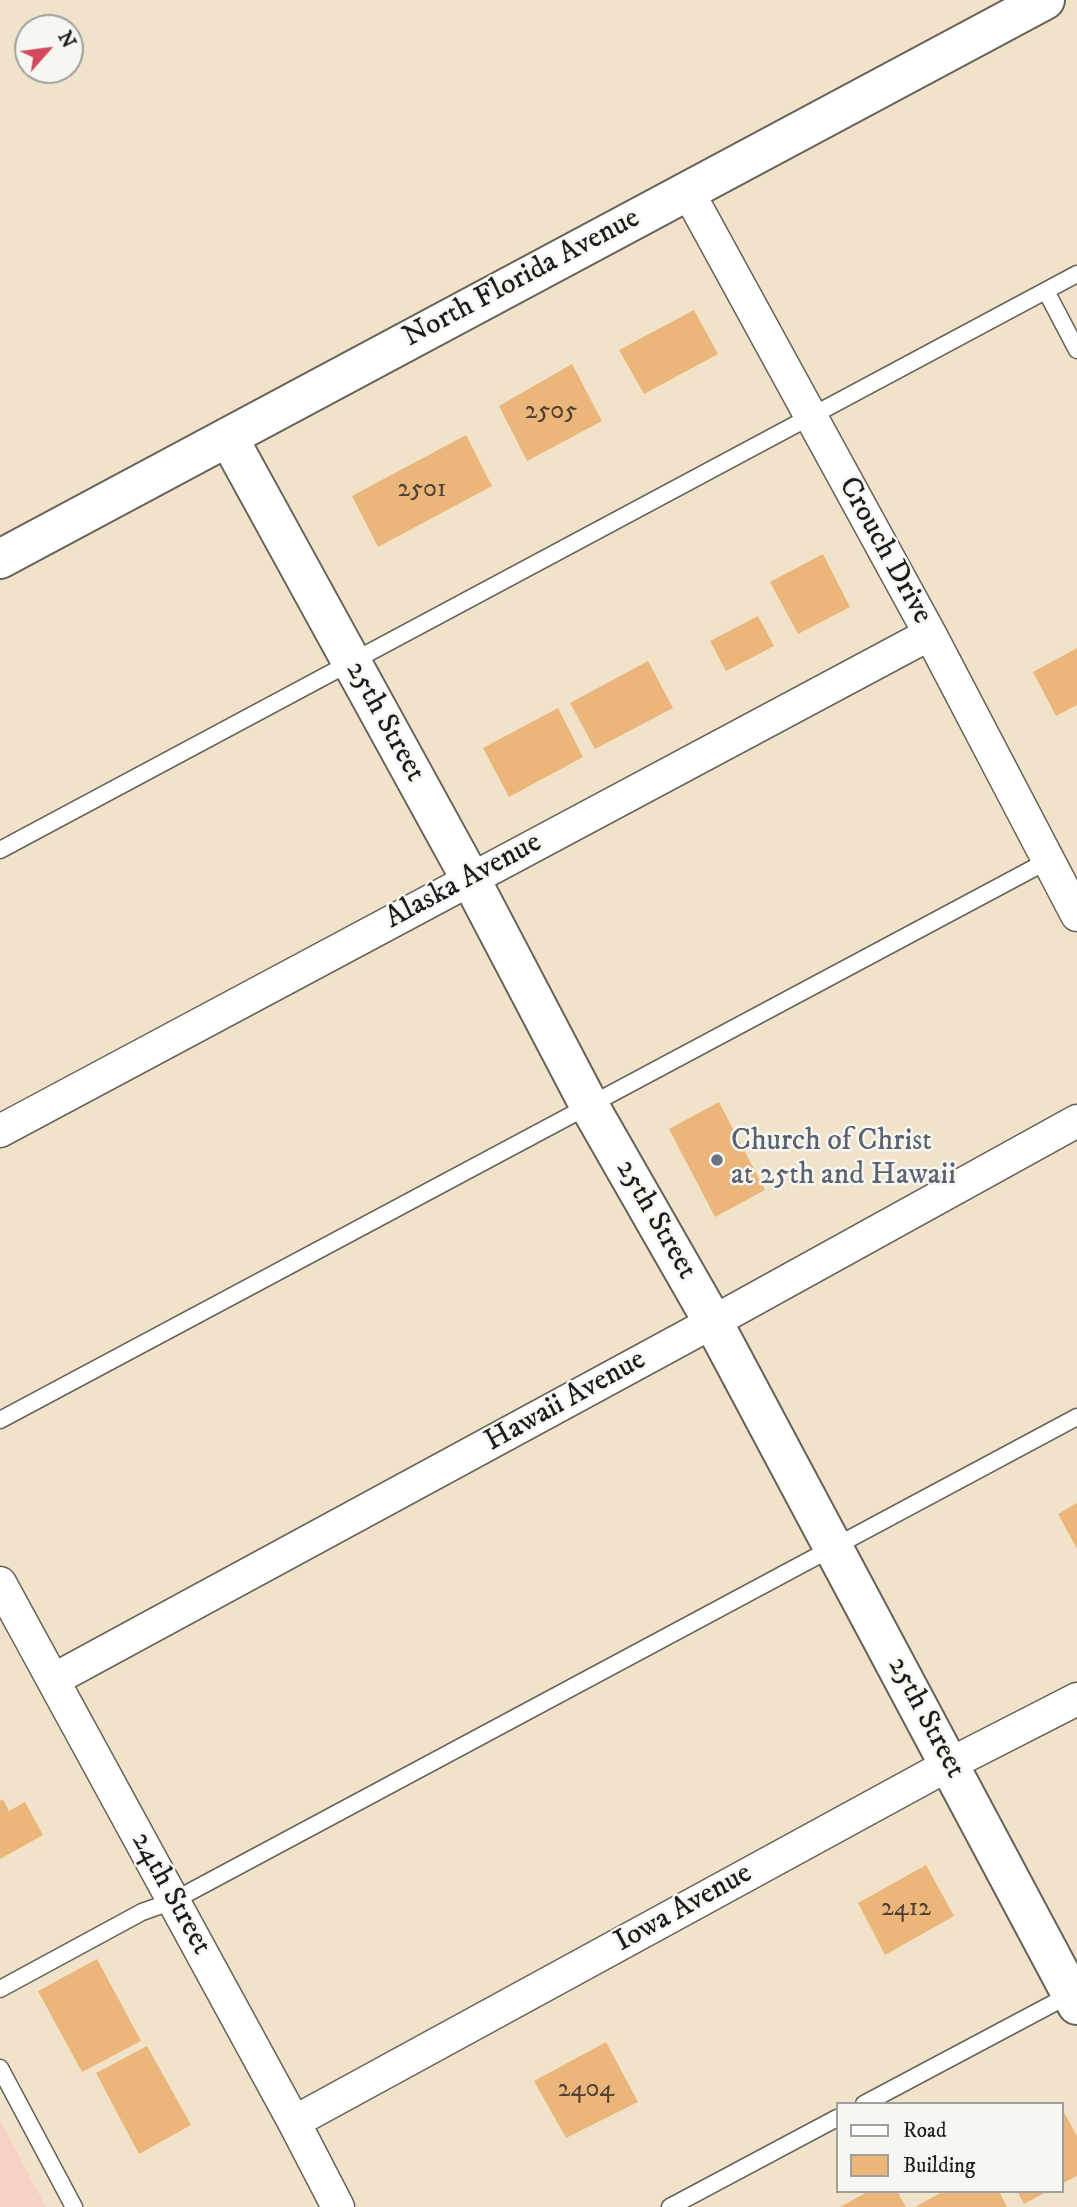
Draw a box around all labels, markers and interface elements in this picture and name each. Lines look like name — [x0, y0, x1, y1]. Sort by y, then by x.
north arrow — [14, 14, 84, 84]
text: N — [52, 28, 80, 52]
street label: North Florida Avenue — [398, 201, 646, 357]
house number: 2505 — [525, 397, 577, 429]
street label: Crouch Drive — [829, 471, 939, 631]
house number: 2501 — [398, 475, 446, 507]
street label: 25th Street — [336, 655, 432, 789]
street label: Alaska Avenue — [380, 826, 548, 938]
place label: Church of Christ at 25th and Hawaii — [731, 1125, 956, 1196]
marker: Church of Christ at 25th and Hawaii — [709, 1152, 725, 1168]
street label: 25th Street — [606, 1154, 704, 1286]
street label: Hawaii Avenue — [479, 1343, 653, 1461]
street label: 25th Street — [878, 1651, 972, 1785]
street label: 24th Street — [122, 1826, 218, 1962]
street label: Iowa Avenue — [609, 1857, 759, 1961]
house number: 2412 — [881, 1894, 931, 1926]
house number: 2404 — [558, 2075, 614, 2107]
legend — [836, 2102, 1063, 2193]
text: Road — [903, 2118, 947, 2144]
text: Building — [903, 2153, 975, 2179]

